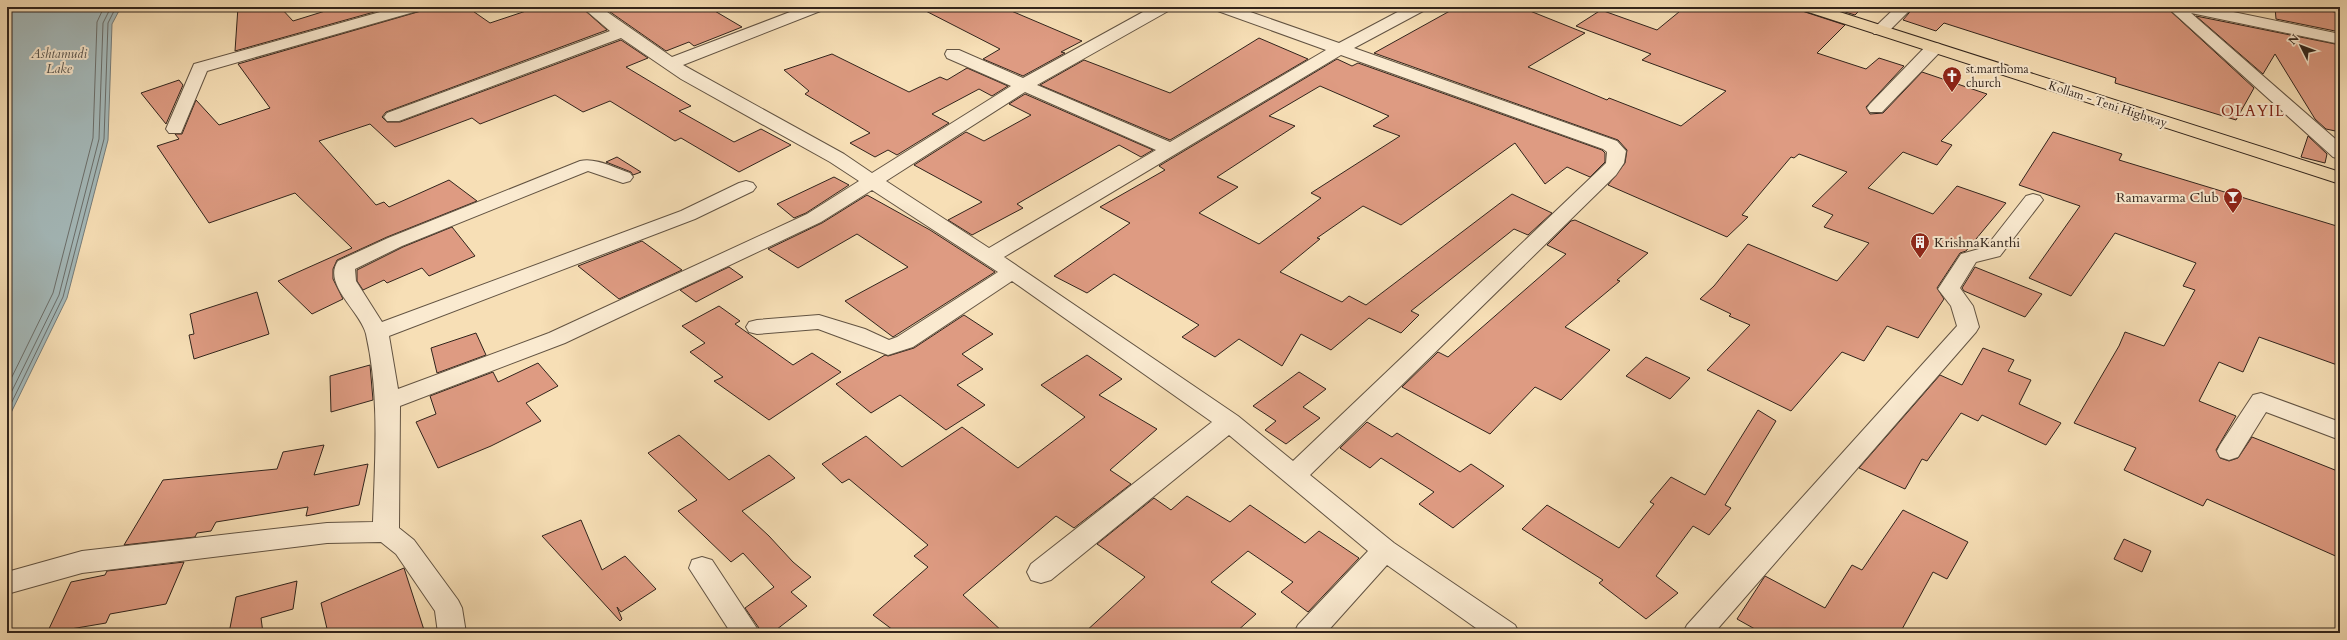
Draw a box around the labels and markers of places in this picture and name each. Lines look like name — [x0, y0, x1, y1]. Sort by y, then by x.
place label: st.marthoma church — [1966, 61, 2030, 91]
church icon: st.marthoma church — [1941, 65, 1963, 93]
bar icon: Ramavarma Club — [2222, 186, 2244, 214]
place label: Ramavarma Club — [2116, 188, 2219, 207]
building icon: KrishnaKanthi — [1909, 231, 1931, 259]
place label: KrishnaKanthi — [1934, 233, 2020, 252]

